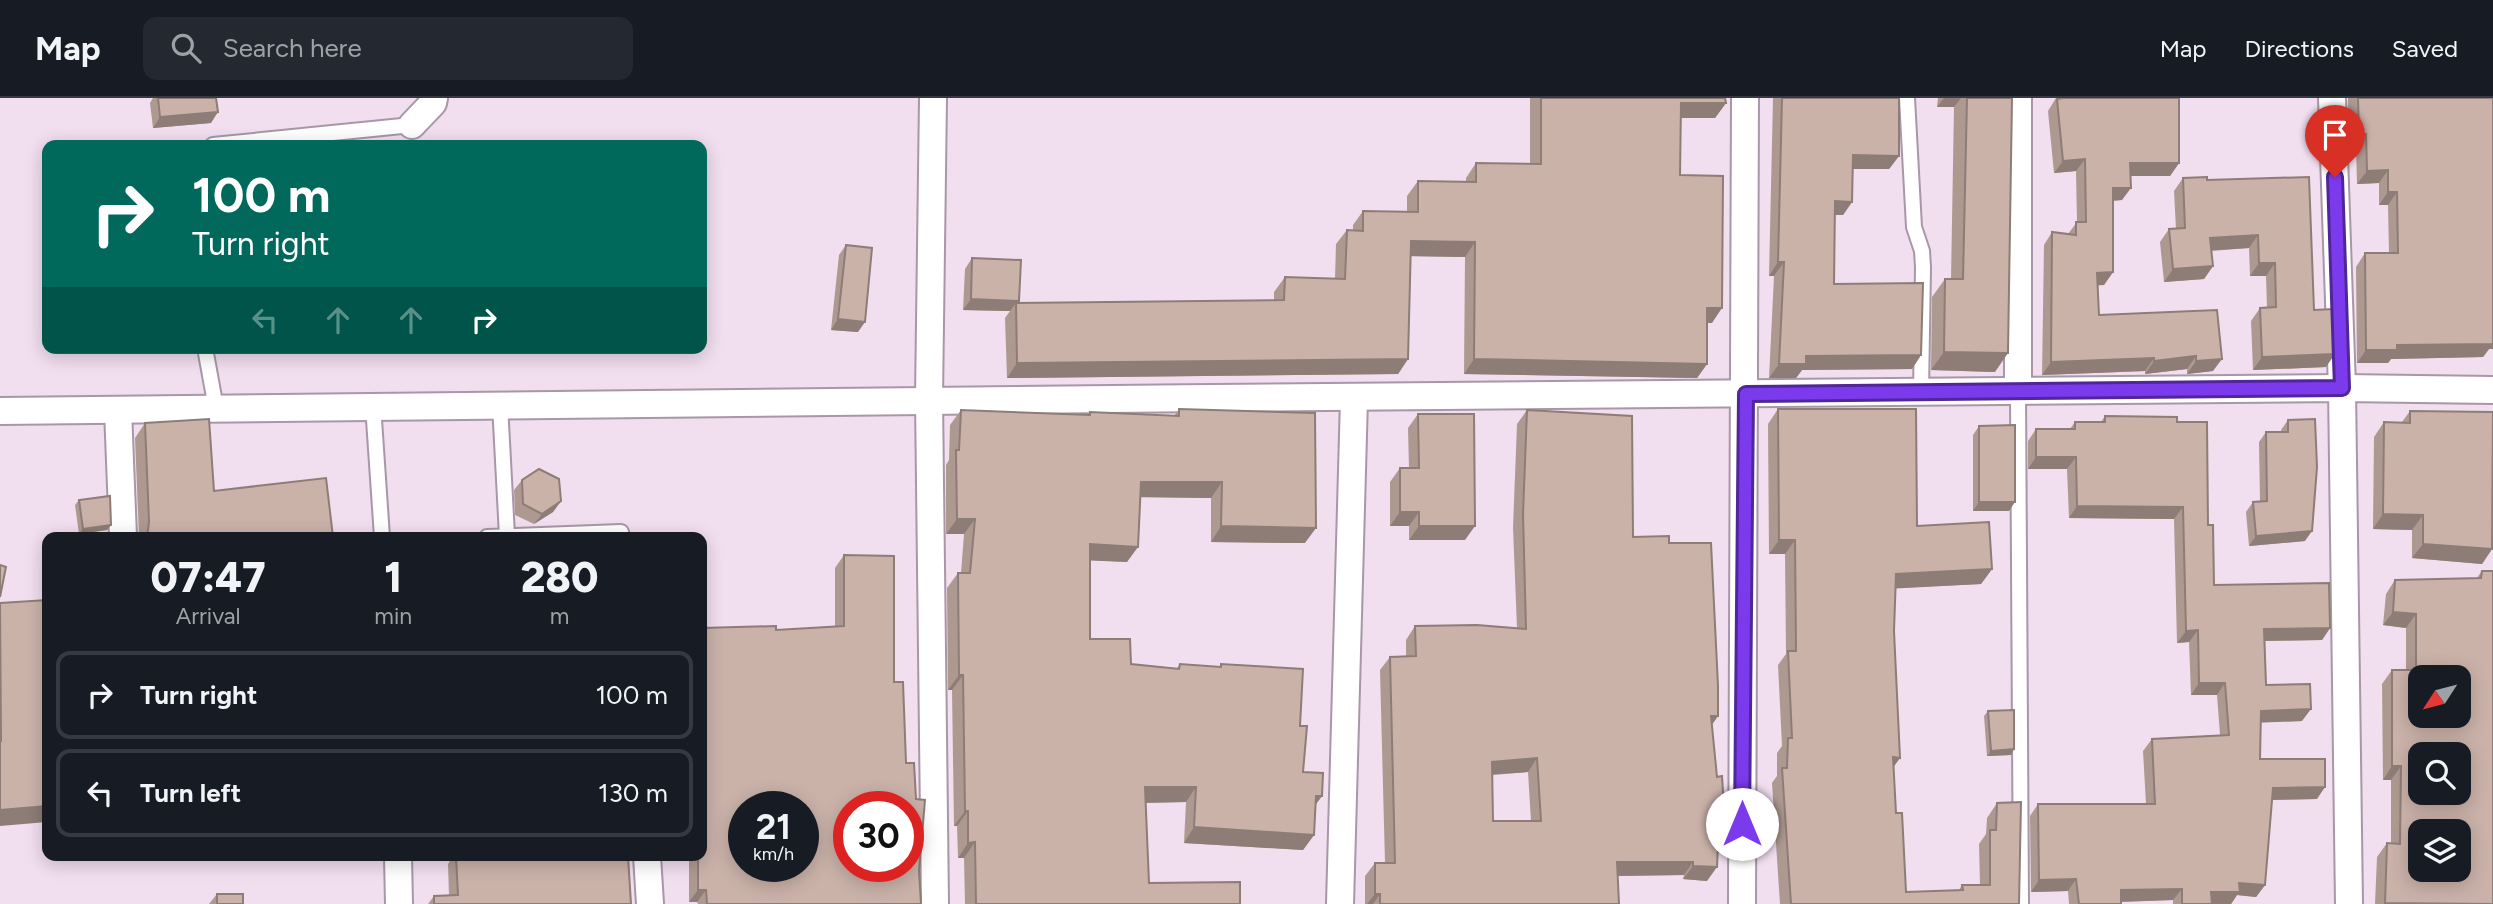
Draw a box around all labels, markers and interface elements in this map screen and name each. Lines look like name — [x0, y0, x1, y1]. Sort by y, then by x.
search box — [143, 17, 633, 80]
text: Map — [35, 29, 101, 68]
icon: search — [167, 29, 205, 67]
text: Search here — [223, 32, 362, 64]
text: Map — [2160, 34, 2206, 63]
text: Directions — [2244, 34, 2354, 63]
text: Saved — [2392, 34, 2458, 63]
pin — [2305, 105, 2365, 177]
icon: arrive — [2316, 116, 2354, 154]
text: 100 m — [192, 165, 331, 224]
icon: right — [77, 168, 168, 259]
text: Turn right — [192, 225, 330, 263]
icon: left — [246, 301, 284, 339]
icon: ahead — [319, 301, 357, 339]
icon: ahead — [392, 301, 430, 339]
icon: right — [465, 301, 503, 339]
text: 07:47 — [151, 552, 266, 603]
text: 1 — [384, 552, 402, 603]
text: 280 — [521, 552, 598, 603]
text: Arrival — [176, 602, 241, 630]
text: min — [374, 602, 412, 630]
text: m — [550, 602, 569, 630]
north arrow — [2408, 665, 2471, 728]
map controls — [2408, 665, 2471, 882]
icon: right — [81, 676, 119, 714]
text: Turn right — [140, 679, 257, 711]
text: 100 m — [595, 679, 668, 711]
button: search — [2408, 742, 2471, 805]
icon: left — [81, 774, 119, 812]
text: Turn left — [140, 777, 241, 809]
text: 130 m — [598, 777, 668, 809]
position arrow — [1705, 787, 1779, 861]
speed limit sign: 30 — [833, 791, 924, 882]
text: 21 — [756, 806, 791, 848]
button: layers — [2408, 819, 2471, 882]
text: km/h — [753, 843, 794, 865]

